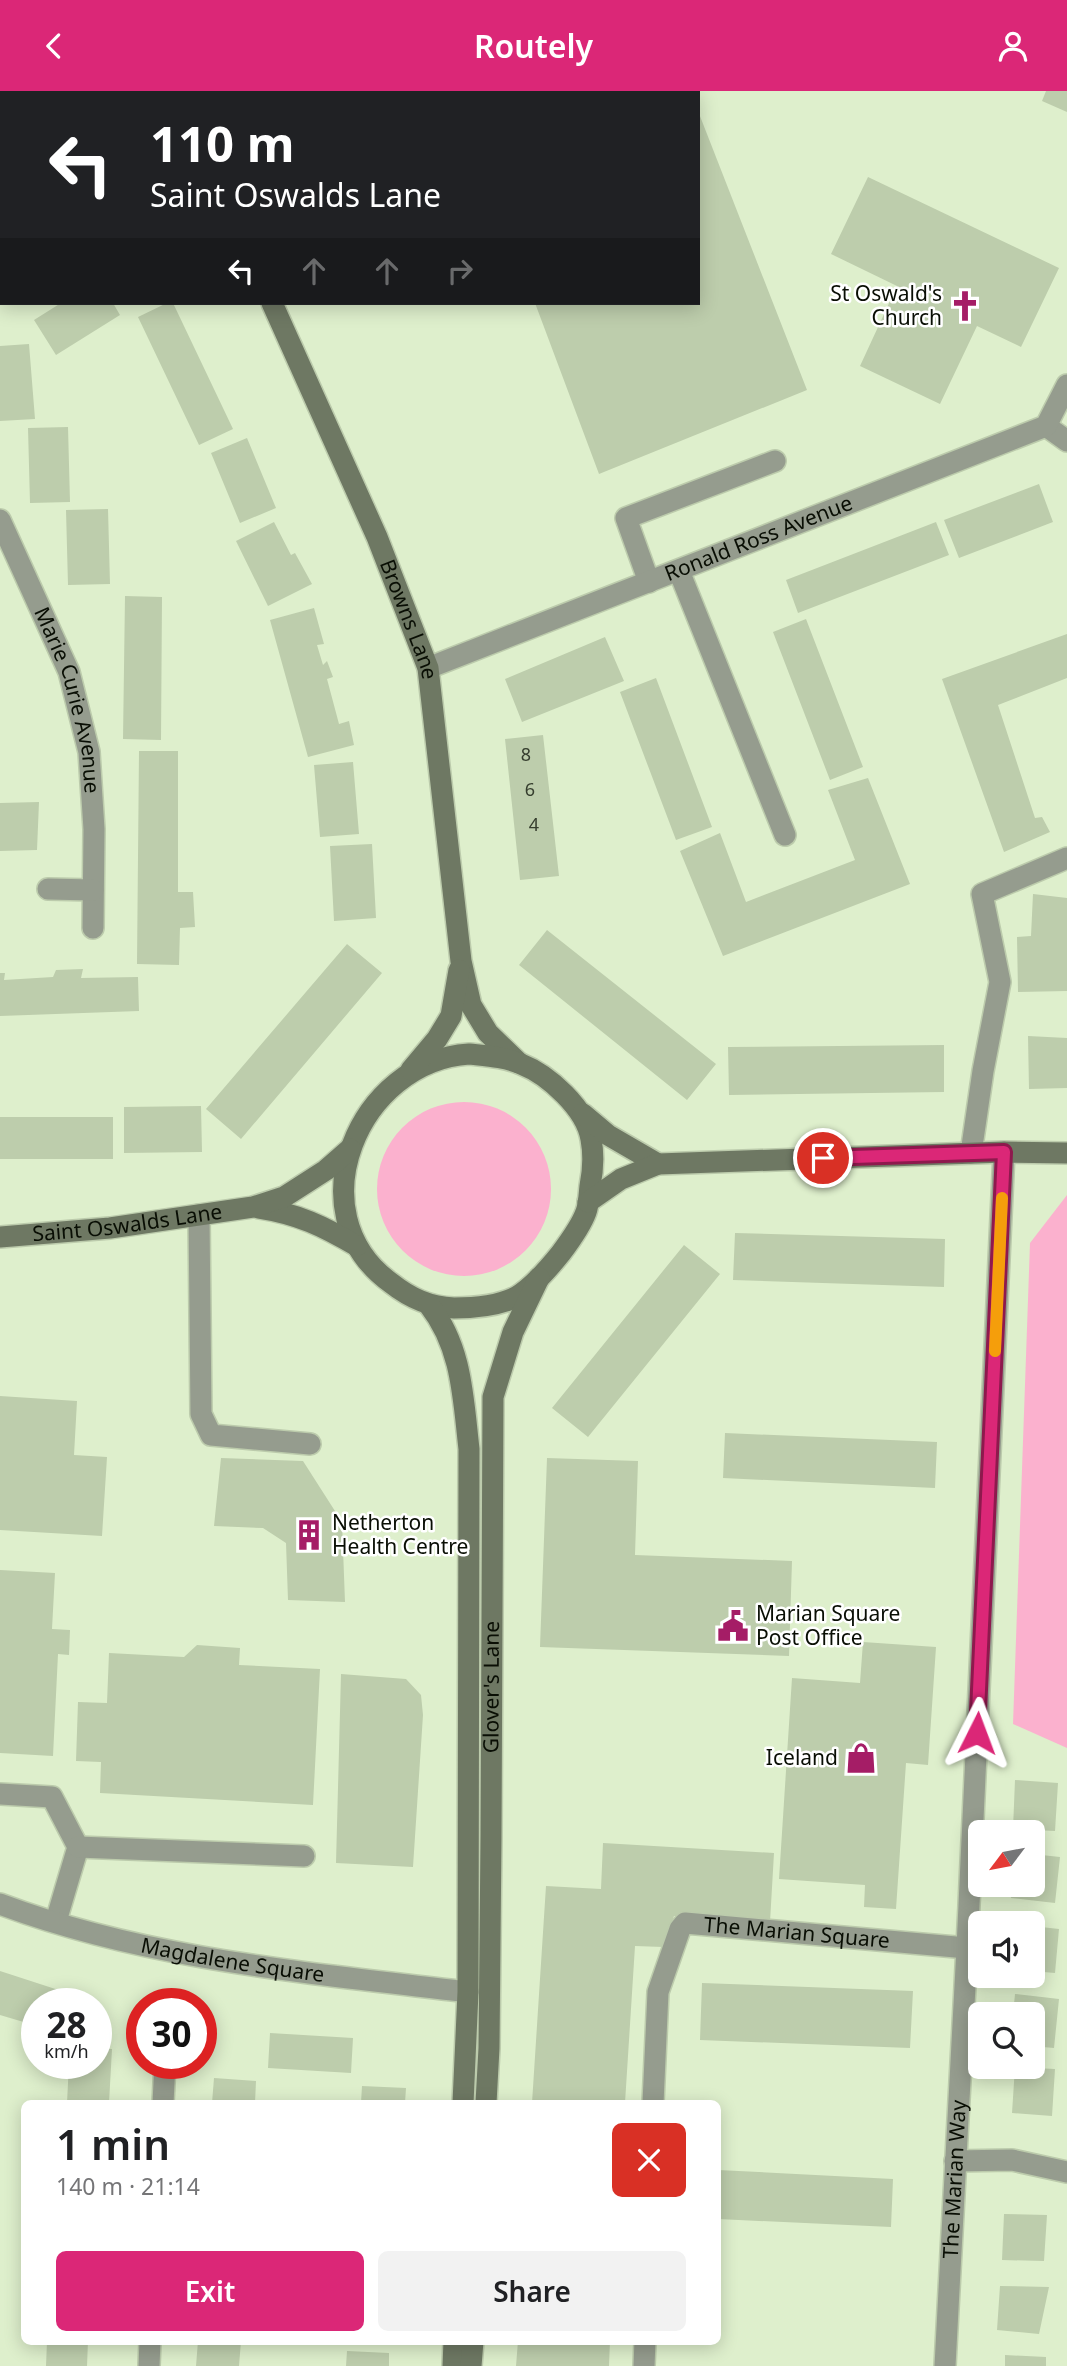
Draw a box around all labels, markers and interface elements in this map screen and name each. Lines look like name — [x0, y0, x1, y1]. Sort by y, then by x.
text: Routely — [474, 24, 593, 67]
icon: back — [35, 27, 73, 65]
icon: person — [994, 27, 1032, 65]
text: 110 m — [150, 110, 295, 176]
icon: left — [35, 119, 126, 210]
text: Saint Oswalds Lane — [150, 173, 441, 216]
icon: left — [222, 252, 260, 290]
icon: ahead — [295, 252, 333, 290]
icon: ahead — [368, 252, 406, 290]
icon: right — [441, 252, 479, 290]
place label: St Oswald's Church — [830, 279, 942, 331]
church icon: St Oswald's Church — [948, 289, 982, 323]
street label: Ronald Ross Avenue — [660, 488, 856, 587]
street label: Browns Lane — [374, 555, 444, 681]
street label: Marie Curie Avenue — [28, 602, 107, 794]
house number: 8 — [521, 742, 531, 766]
house number: 6 — [525, 777, 535, 801]
house number: 4 — [529, 812, 539, 836]
pin — [793, 1128, 853, 1188]
icon: arrive — [804, 1139, 842, 1177]
street label: Saint Oswalds Lane — [31, 1197, 224, 1247]
place label: Netherton Health Centre — [332, 1508, 468, 1560]
building icon: Netherton Health Centre — [292, 1518, 326, 1552]
place label: Marian Square Post Office — [756, 1599, 900, 1651]
public building icon: Marian Square Post Office — [716, 1609, 750, 1643]
street label: Glover's Lane — [476, 1621, 505, 1753]
position arrow — [940, 1696, 1014, 1770]
shop icon: Iceland — [844, 1741, 878, 1775]
place label: Iceland — [766, 1743, 838, 1771]
north arrow — [968, 1820, 1045, 1897]
map controls — [968, 1820, 1045, 2079]
street label: The Marian Square — [703, 1910, 891, 1954]
button: sound — [968, 1911, 1045, 1988]
street label: Magdalene Square — [139, 1930, 326, 1988]
speed limit sign: 30 — [126, 1988, 217, 2079]
text: 28 — [46, 2001, 87, 2048]
button: search — [968, 2002, 1045, 2079]
text: km/h — [44, 2039, 89, 2063]
street label: The Marian Way — [936, 2099, 972, 2259]
text: 1 min — [56, 2115, 170, 2172]
button: close — [612, 2123, 686, 2197]
text: 140 m · 21:14 — [56, 2170, 200, 2202]
button: Exit — [56, 2251, 364, 2331]
button: Share — [378, 2251, 686, 2331]

